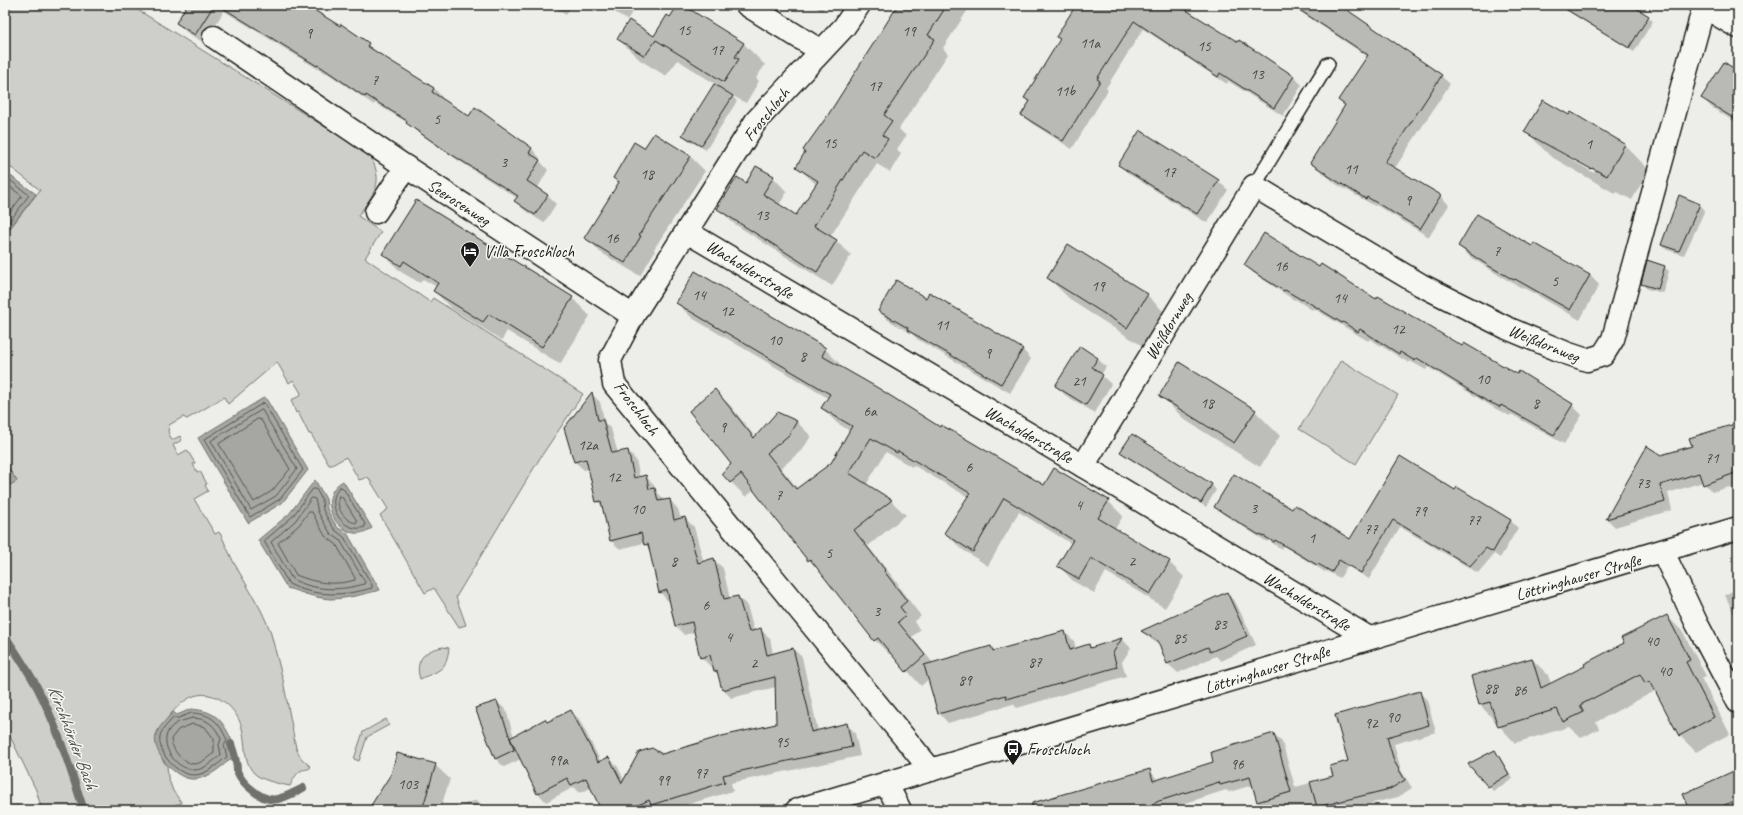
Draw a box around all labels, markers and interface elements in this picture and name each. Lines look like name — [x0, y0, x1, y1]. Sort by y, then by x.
house number: 15 — [677, 21, 692, 40]
house number: 19 — [902, 22, 917, 41]
house number: 9 — [306, 24, 314, 43]
house number: 11a — [1080, 34, 1101, 53]
house number: 15 — [1197, 37, 1212, 56]
house number: 17 — [710, 41, 725, 60]
house number: 13 — [1250, 65, 1265, 84]
house number: 7 — [372, 71, 380, 90]
house number: 17 — [868, 77, 883, 96]
street label: Froschloch — [738, 82, 795, 145]
house number: 11b — [1055, 82, 1076, 101]
house number: 5 — [434, 110, 442, 129]
house number: 15 — [823, 134, 838, 153]
house number: 1 — [1586, 135, 1594, 154]
house number: 3 — [501, 153, 509, 172]
house number: 11 — [1344, 160, 1359, 179]
house number: 17 — [1162, 163, 1177, 182]
house number: 18 — [640, 165, 655, 184]
street label: Seerosenweg — [423, 174, 496, 231]
house number: 9 — [1405, 191, 1413, 210]
house number: 13 — [755, 206, 770, 225]
house number: 16 — [605, 229, 620, 248]
street label: Wacholderstraße — [702, 235, 798, 304]
hotel icon: Villa Froschloch — [459, 240, 481, 268]
place label: Villa Froschloch — [484, 241, 574, 262]
house number: 7 — [1494, 242, 1502, 261]
house number: 16 — [1274, 257, 1289, 276]
house number: 5 — [1552, 272, 1560, 291]
house number: 19 — [1091, 277, 1106, 296]
house number: 14 — [692, 286, 707, 305]
street label: Weißdornweg — [1140, 287, 1198, 364]
house number: 14 — [1333, 289, 1348, 308]
house number: 12 — [720, 302, 735, 321]
house number: 11 — [935, 316, 950, 335]
house number: 12 — [1391, 320, 1406, 339]
street label: Weißdornweg — [1505, 320, 1584, 368]
house number: 10 — [768, 331, 783, 350]
house number: 9 — [985, 344, 993, 363]
house number: 8 — [800, 347, 808, 366]
house number: 10 — [1476, 370, 1491, 389]
house number: 21 — [1072, 372, 1087, 391]
street label: Froschloch — [609, 377, 665, 441]
house number: 18 — [1200, 394, 1215, 413]
house number: 8 — [1533, 394, 1541, 413]
street label: Wacholderstraße — [981, 401, 1078, 469]
house number: 6a — [863, 402, 878, 421]
house number: 9 — [720, 418, 728, 437]
house number: 12a — [578, 436, 599, 455]
house number: 71 — [1705, 449, 1720, 468]
house number: 6 — [966, 458, 974, 477]
house number: 12 — [607, 468, 622, 487]
house number: 73 — [1636, 474, 1651, 493]
house number: 7 — [776, 486, 784, 505]
house number: 4 — [1076, 496, 1084, 515]
house number: 3 — [1251, 499, 1259, 518]
house number: 10 — [631, 500, 646, 519]
house number: 79 — [1413, 502, 1428, 521]
house number: 77 — [1467, 511, 1482, 530]
house number: 77 — [1364, 520, 1379, 539]
house number: 1 — [1309, 529, 1317, 548]
house number: 5 — [826, 544, 834, 563]
street label: Löttringhauser Straße — [1513, 549, 1644, 605]
house number: 8 — [671, 552, 679, 571]
house number: 2 — [1129, 552, 1137, 571]
street label: Wacholderstraße — [1259, 567, 1355, 636]
house number: 6 — [703, 596, 711, 615]
house number: 3 — [874, 602, 882, 621]
house number: 83 — [1213, 615, 1228, 634]
house number: 4 — [726, 628, 734, 647]
house number: 85 — [1173, 629, 1188, 648]
house number: 40 — [1645, 632, 1660, 651]
street label: Löttringhauser Straße — [1202, 640, 1333, 698]
house number: 87 — [1028, 653, 1043, 672]
house number: 2 — [751, 654, 759, 673]
house number: 40 — [1658, 662, 1673, 681]
house number: 89 — [958, 671, 973, 690]
house number: 88 — [1484, 679, 1499, 698]
house number: 86 — [1513, 681, 1528, 700]
water label: Kirchhörder Bach — [43, 682, 104, 794]
house number: 90 — [1386, 708, 1401, 727]
house number: 92 — [1364, 714, 1379, 733]
house number: 95 — [775, 733, 790, 752]
bus stop icon: Froschloch — [1002, 738, 1024, 766]
place label: Froschloch — [1027, 739, 1091, 760]
house number: 99a — [548, 751, 569, 770]
house number: 96 — [1230, 755, 1245, 774]
house number: 97 — [694, 764, 709, 783]
house number: 99 — [656, 771, 671, 790]
house number: 103 — [398, 775, 419, 794]

